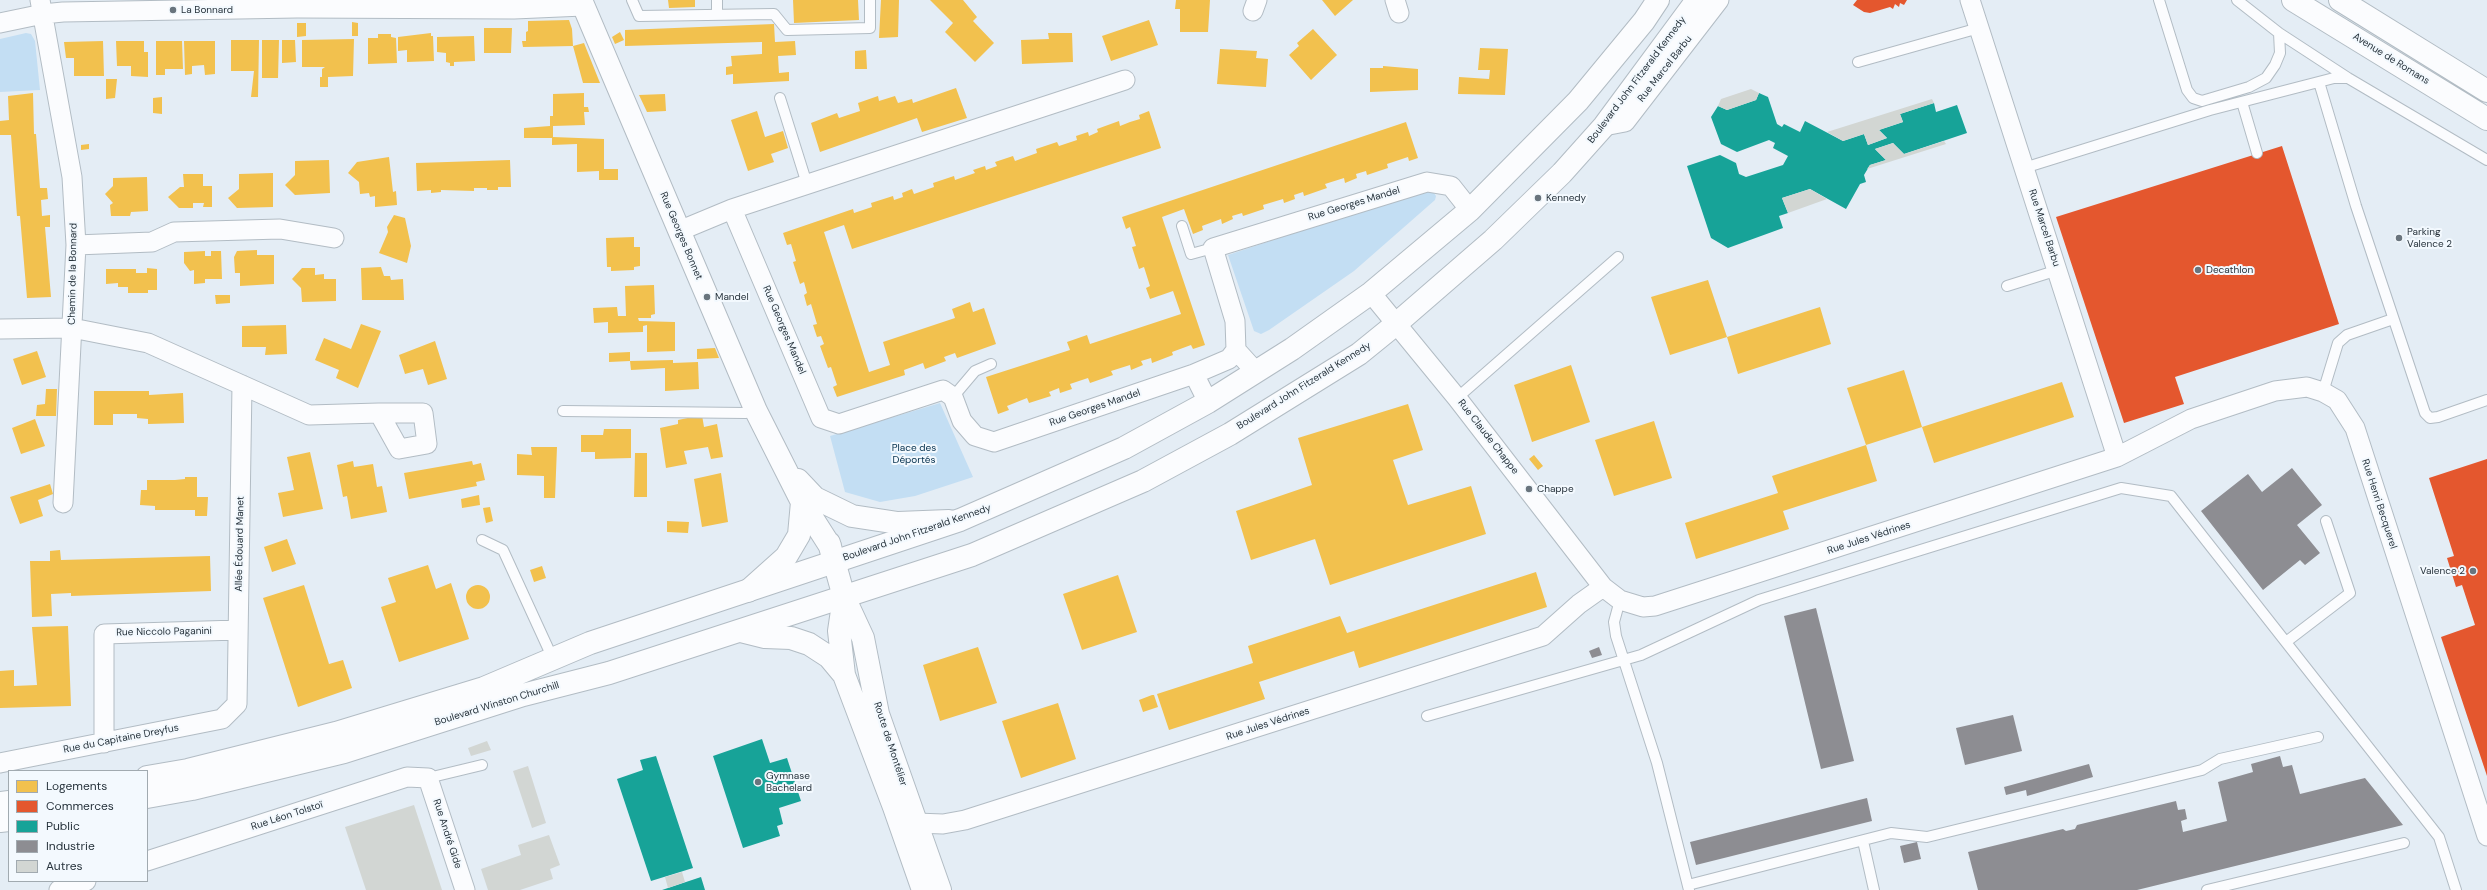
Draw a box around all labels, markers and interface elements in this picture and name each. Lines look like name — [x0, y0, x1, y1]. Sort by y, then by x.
place label: La Bonnard — [181, 4, 233, 16]
marker: La Bonnard — [168, 5, 178, 15]
street label: Boulevard John Fitzerald Kennedy — [1585, 14, 1689, 146]
street label: Avenue de Romans — [2351, 31, 2431, 87]
street label: Rue Marcel Barbu — [1635, 33, 1695, 105]
street label: Rue Georges Mandel — [1307, 184, 1401, 224]
street label: Rue Marcel Barbu — [2026, 188, 2062, 268]
street label: Rue Georges Bonnet — [657, 190, 705, 282]
place label: Kennedy — [1546, 192, 1586, 204]
marker: Kennedy — [1533, 193, 1543, 203]
street label: Chemin de la Bonnard — [66, 223, 80, 325]
place label: Parking Valence 2 — [2407, 226, 2452, 250]
marker: Parking Valence 2 — [2394, 233, 2404, 243]
place label: Decathlon — [2206, 264, 2253, 276]
marker: Decathlon — [2193, 265, 2203, 275]
street label: Rue Georges Mandel — [760, 284, 808, 376]
place label: Mandel — [715, 291, 749, 303]
marker: Mandel — [702, 292, 712, 302]
street label: Boulevard John Fitzerald Kennedy — [1235, 340, 1373, 432]
street label: Rue Georges Mandel — [1048, 387, 1142, 429]
street label: Rue Claude Chappe — [1455, 397, 1521, 477]
park label: Place des Déportés — [892, 442, 936, 466]
street label: Rue Henri Becquerel — [2359, 458, 2399, 550]
place label: Chappe — [1537, 483, 1574, 495]
marker: Chappe — [1524, 484, 1534, 494]
street label: Allée Édouard Manet — [233, 496, 247, 592]
street label: Boulevard John Fitzerald Kennedy — [841, 502, 993, 564]
street label: Rue Jules Védrines — [1826, 519, 1912, 557]
place label: Valence 2 — [2420, 565, 2465, 577]
marker: Valence 2 — [2468, 566, 2478, 576]
street label: Rue Niccolo Paganini — [116, 625, 212, 639]
street label: Boulevard Winston Churchill — [433, 679, 561, 729]
street label: Route de Montélier — [871, 700, 909, 788]
street label: Rue Jules Védrines — [1225, 705, 1311, 743]
street label: Rue du Capitaine Dreyfus — [62, 722, 180, 756]
legend — [8, 770, 148, 882]
place label: Gymnase Bachelard — [766, 770, 812, 794]
marker: Gymnase Bachelard — [753, 777, 763, 787]
text: Logements — [46, 778, 107, 794]
text: Commerces — [46, 798, 114, 814]
street label: Rue André Gide — [430, 798, 464, 870]
street label: Rue Léon Tolstoï — [250, 799, 324, 833]
text: Public — [46, 818, 80, 834]
text: Industrie — [46, 838, 95, 854]
text: Autres — [46, 858, 82, 874]

